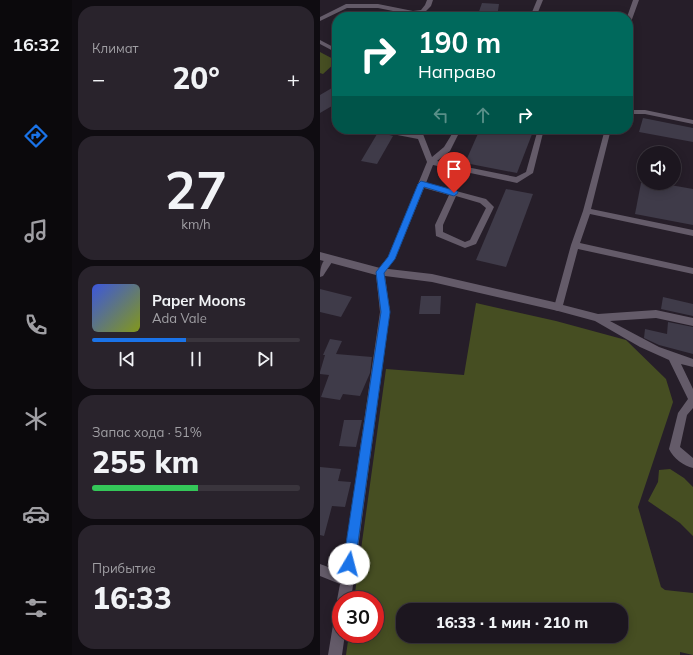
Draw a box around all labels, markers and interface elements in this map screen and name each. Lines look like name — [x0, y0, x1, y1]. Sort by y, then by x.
text: 190 m — [418, 25, 501, 60]
icon: right — [352, 28, 404, 80]
text: 16:32 — [12, 33, 60, 56]
text: Климат — [92, 40, 139, 56]
text: 20° — [172, 59, 220, 97]
text: Направо — [418, 60, 496, 83]
text: − — [92, 65, 105, 93]
text: + — [287, 65, 300, 93]
icon: left — [430, 104, 452, 126]
icon: ahead — [472, 104, 494, 126]
icon: right — [514, 104, 536, 126]
icon: directions — [22, 122, 50, 150]
map controls — [637, 146, 681, 190]
button: sound — [637, 146, 681, 190]
pin — [437, 152, 471, 193]
text: 27 — [165, 157, 227, 222]
icon: arrive — [443, 158, 465, 180]
text: km/h — [181, 216, 211, 232]
icon: music — [22, 217, 50, 245]
text: Paper Moons — [152, 291, 246, 310]
text: Ada Vale — [152, 310, 207, 326]
icon: phone — [22, 311, 50, 339]
icon: previous — [116, 348, 138, 370]
icon: pause — [185, 348, 207, 370]
icon: next — [254, 348, 276, 370]
icon: climate — [22, 405, 50, 433]
text: Запас хода · 51% — [92, 424, 202, 440]
text: 255 km — [92, 443, 199, 481]
icon: car — [22, 500, 50, 528]
position arrow — [328, 543, 370, 585]
text: Прибытие — [92, 560, 156, 576]
text: 16:33 — [92, 579, 172, 617]
speed limit sign: 30 — [332, 591, 384, 643]
icon: filters — [22, 594, 50, 622]
text: 16:33 · 1 мин · 210 m — [436, 613, 588, 632]

